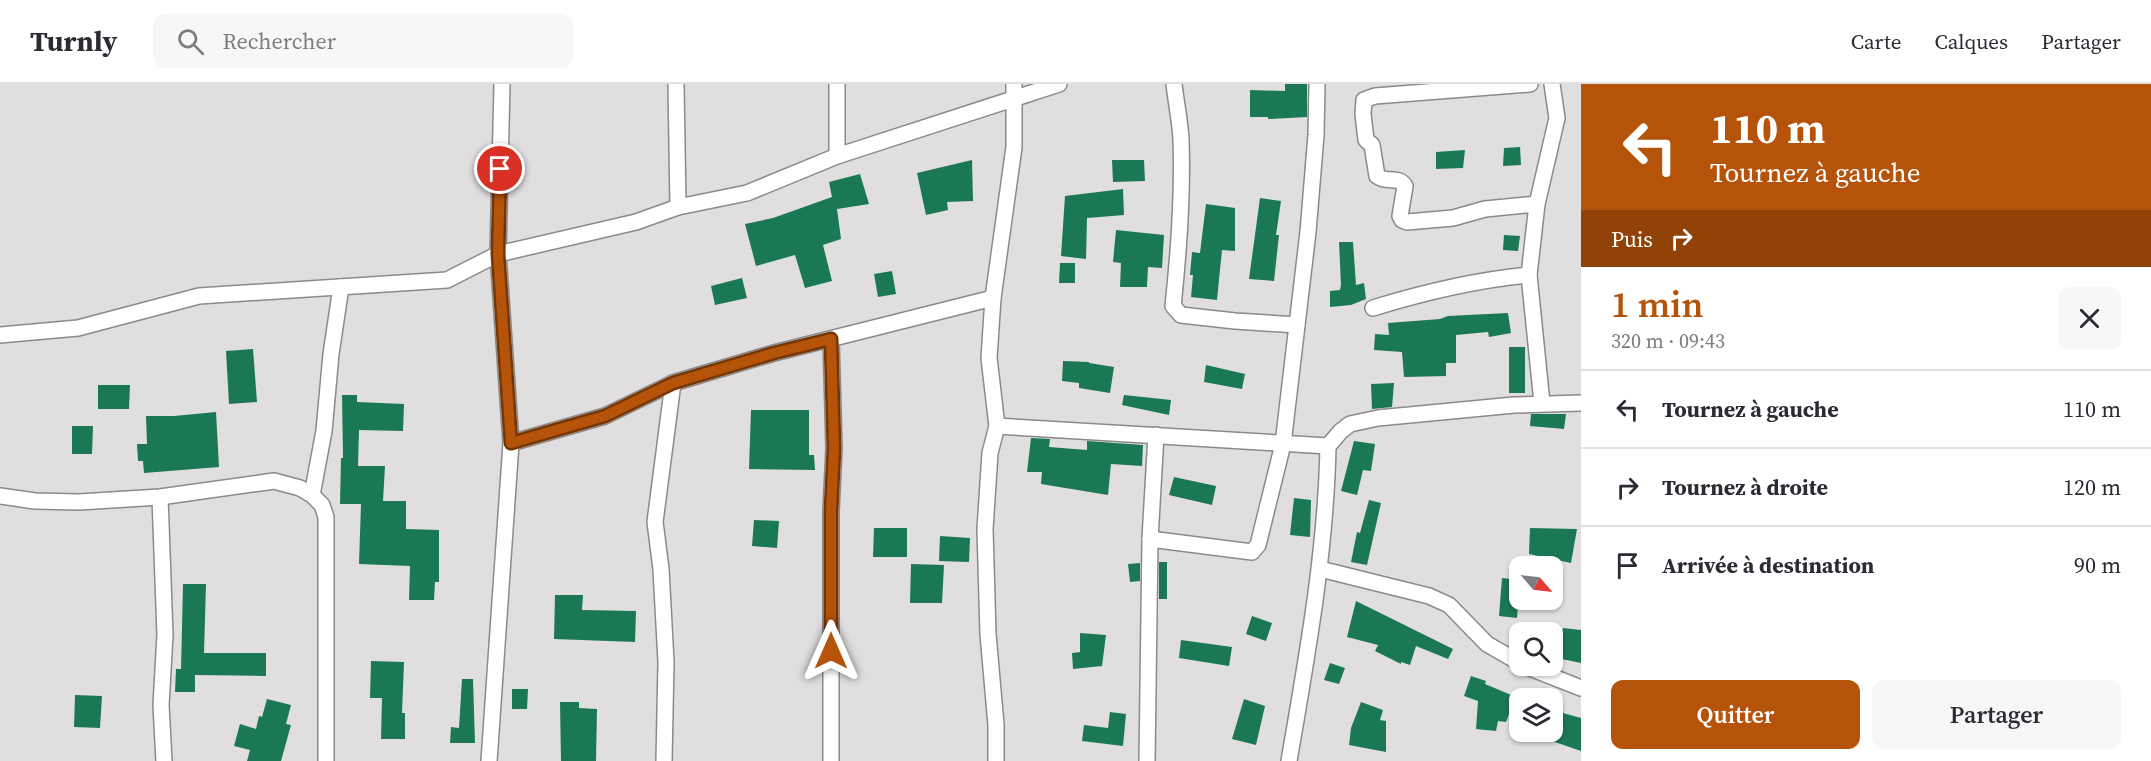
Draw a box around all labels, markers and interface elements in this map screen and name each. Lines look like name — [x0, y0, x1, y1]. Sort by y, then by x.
search box — [153, 14, 573, 68]
text: Turnly — [30, 22, 117, 60]
icon: search — [174, 25, 207, 58]
text: Rechercher — [222, 26, 336, 56]
text: Carte — [1851, 27, 1901, 56]
text: Calques — [1934, 27, 2008, 56]
text: Partager — [2041, 27, 2121, 56]
text: 110 m — [1710, 99, 1825, 157]
icon: left — [1611, 108, 1689, 186]
pin — [474, 143, 525, 194]
icon: arrive — [483, 152, 516, 185]
text: Tournez à gauche — [1710, 154, 1920, 191]
icon: right — [1665, 222, 1698, 255]
text: Puis — [1611, 224, 1653, 254]
text: 1 min — [1611, 280, 1703, 329]
button: close — [2058, 287, 2121, 350]
text: 320 m · 09:43 — [1611, 327, 1725, 355]
icon: left — [1611, 393, 1644, 426]
text: Tournez à gauche — [1662, 394, 1839, 424]
text: 110 m — [2063, 394, 2121, 424]
icon: right — [1611, 471, 1644, 504]
text: Tournez à droite — [1662, 472, 1828, 502]
text: 120 m — [2063, 472, 2121, 502]
icon: arrive — [1611, 549, 1644, 582]
text: Arrivée à destination — [1662, 550, 1874, 580]
text: 90 m — [2074, 550, 2121, 580]
north arrow — [1509, 556, 1563, 610]
map controls — [1509, 556, 1563, 742]
position arrow — [799, 619, 863, 683]
button: search — [1509, 622, 1563, 676]
button: Quitter — [1611, 680, 1860, 749]
button: Partager — [1872, 680, 2121, 749]
button: layers — [1509, 688, 1563, 742]

